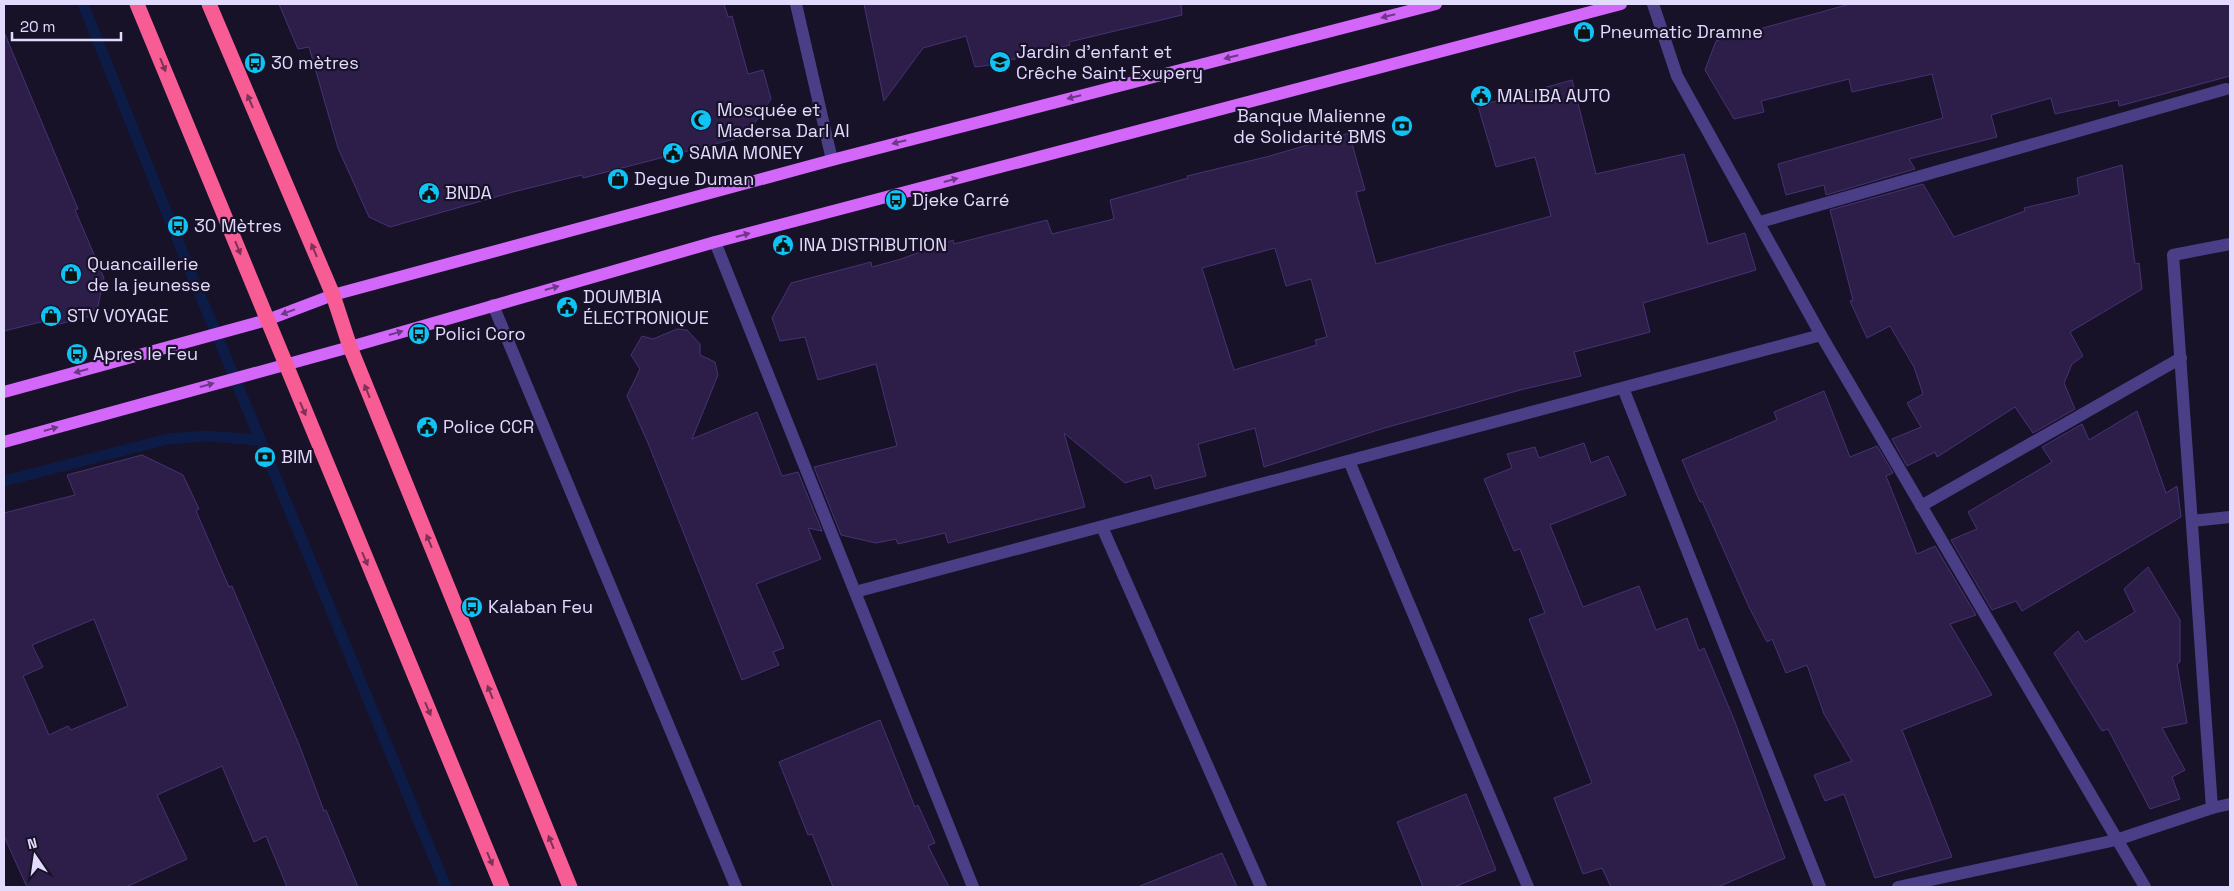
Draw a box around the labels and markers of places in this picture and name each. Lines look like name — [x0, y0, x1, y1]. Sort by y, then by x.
shop icon: Pneumatic Dramne — [1572, 20, 1596, 44]
place label: Pneumatic Dramne — [1600, 20, 1763, 43]
place label: Jardin d'enfant et Crêche Saint Exupery — [1016, 40, 1203, 84]
school or university icon: Jardin d'enfant et Crêche Saint Exupery — [988, 50, 1012, 74]
bus stop icon: 30 mètres — [243, 51, 267, 75]
place label: 30 mètres — [271, 51, 359, 74]
public building icon: MALIBA AUTO — [1469, 84, 1493, 108]
place label: MALIBA AUTO — [1497, 84, 1611, 107]
place label: Mosquée et Madersa Darl Al — [717, 98, 850, 142]
place label: Banque Malienne de Solidarité BMS — [1233, 104, 1386, 148]
mosque icon: Mosquée et Madersa Darl Al — [689, 108, 713, 132]
bank icon: Banque Malienne de Solidarité BMS — [1390, 114, 1414, 138]
public building icon: SAMA MONEY — [661, 141, 685, 165]
place label: SAMA MONEY — [689, 141, 803, 164]
shop icon: Degue Duman — [606, 167, 630, 191]
place label: Degue Duman — [634, 167, 754, 190]
public building icon: BNDA — [417, 181, 441, 205]
place label: BNDA — [445, 181, 492, 204]
bus stop icon: Djeke Carré — [884, 188, 908, 212]
place label: Djeke Carré — [912, 188, 1009, 211]
bus stop icon: 30 Mètres — [166, 214, 190, 238]
place label: 30 Mètres — [194, 214, 282, 237]
public building icon: INA DISTRIBUTION — [771, 233, 795, 257]
place label: INA DISTRIBUTION — [799, 233, 947, 256]
place label: Quancaillerie de la jeunesse — [87, 252, 211, 296]
shop icon: Quancaillerie de la jeunesse — [59, 262, 83, 286]
place label: DOUMBIA ÉLECTRONIQUE — [583, 285, 709, 329]
public building icon: DOUMBIA ÉLECTRONIQUE — [555, 295, 579, 319]
shop icon: STV VOYAGE — [39, 304, 63, 328]
place label: STV VOYAGE — [67, 304, 169, 327]
bus stop icon: Polici Coro — [407, 322, 431, 346]
place label: Polici Coro — [435, 322, 526, 345]
bus stop icon: Apres le Feu — [65, 342, 89, 366]
place label: Apres le Feu — [93, 342, 198, 365]
public building icon: Police CCR — [415, 415, 439, 439]
place label: Police CCR — [443, 415, 534, 438]
bank icon: BIM — [253, 445, 277, 469]
place label: BIM — [281, 445, 313, 468]
bus stop icon: Kalaban Feu — [460, 595, 484, 619]
place label: Kalaban Feu — [488, 595, 593, 618]

